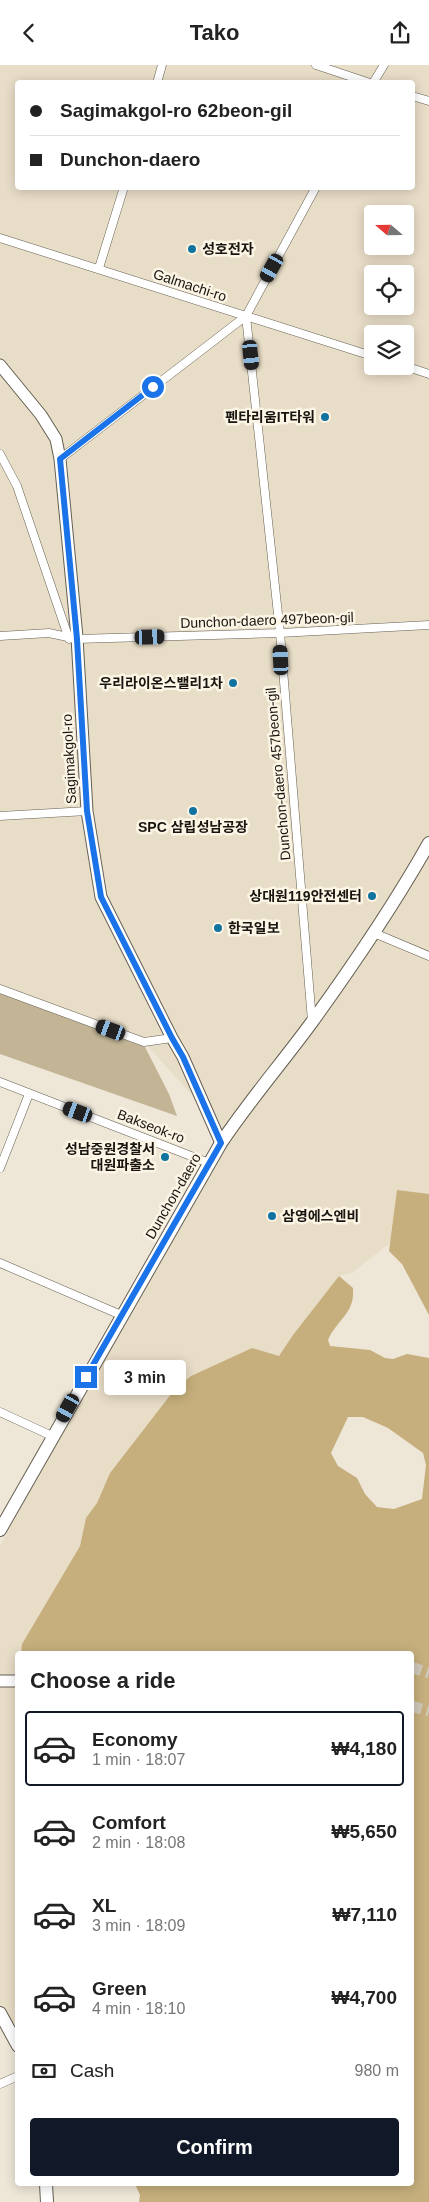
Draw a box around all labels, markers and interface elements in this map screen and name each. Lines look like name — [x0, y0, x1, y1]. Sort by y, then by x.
icon: back — [15, 19, 43, 47]
icon: share — [386, 19, 414, 47]
text: Tako — [190, 20, 239, 45]
text: Sagimakgol-ro 62beon-gil — [60, 100, 292, 121]
text: Dunchon-daero — [60, 149, 200, 170]
north arrow — [364, 205, 414, 255]
map controls — [364, 205, 414, 375]
place label: 성호전자 — [202, 241, 254, 257]
marker: 성호전자 — [186, 243, 198, 255]
car — [258, 251, 285, 285]
button: locate — [364, 265, 414, 315]
street label: Galmachi-ro — [151, 266, 229, 304]
button: layers — [364, 325, 414, 375]
car — [241, 339, 260, 371]
route start — [142, 376, 164, 398]
place label: 펜타리움IT타워 — [225, 409, 315, 425]
marker: 펜타리움IT타워 — [319, 411, 331, 423]
street label: Dunchon-daero 497beon-gil — [180, 609, 354, 631]
car — [134, 629, 165, 645]
car — [272, 645, 289, 675]
place label: 우리라이온스밸리1차 — [99, 675, 223, 691]
marker: 우리라이온스밸리1차 — [227, 677, 239, 689]
street label: Dunchon-daero 457beon-gil — [262, 687, 294, 861]
street label: Sagimakgol-ro — [59, 713, 79, 804]
marker: SPC 삼립성남공장 — [187, 805, 199, 817]
place label: SPC 삼립성남공장 — [138, 819, 248, 835]
place label: 상대원119안전센터 — [249, 888, 362, 904]
marker: 상대원119안전센터 — [366, 890, 378, 902]
place label: 한국일보 — [228, 920, 280, 936]
marker: 한국일보 — [212, 922, 224, 934]
car — [94, 1018, 127, 1042]
car — [61, 1100, 94, 1124]
street label: Bakseok-ro — [115, 1106, 187, 1146]
place label: 성남중원경찰서 대원파출소 — [65, 1141, 155, 1173]
street label: Dunchon-daero — [142, 1150, 204, 1242]
marker: 성남중원경찰서 대원파출소 — [159, 1151, 171, 1163]
place label: 삼영에스엔비 — [282, 1208, 359, 1224]
marker: 삼영에스엔비 — [266, 1210, 278, 1222]
callout: 3 min — [104, 1359, 186, 1395]
route end — [75, 1366, 97, 1388]
text: 3 min — [124, 1369, 166, 1386]
car — [54, 1391, 81, 1425]
text: Choose a ride — [30, 1668, 175, 1693]
icon: car — [32, 1726, 77, 1771]
text: Economy — [92, 1729, 178, 1750]
text: ₩4,180 — [332, 1738, 397, 1759]
text: 1 min · 18:07 — [92, 1751, 185, 1768]
icon: car — [32, 1809, 77, 1854]
text: Comfort — [92, 1812, 166, 1833]
text: ₩5,650 — [332, 1821, 397, 1842]
text: 2 min · 18:08 — [92, 1834, 185, 1851]
icon: car — [32, 1892, 77, 1937]
text: XL — [92, 1895, 116, 1916]
text: ₩7,110 — [333, 1904, 397, 1925]
text: 3 min · 18:09 — [92, 1917, 185, 1934]
icon: car — [32, 1975, 77, 2020]
text: Green — [92, 1978, 147, 1999]
text: ₩4,700 — [332, 1987, 397, 2008]
text: 4 min · 18:10 — [92, 2000, 185, 2017]
icon: cash — [30, 2057, 58, 2085]
text: Cash — [70, 2060, 114, 2081]
text: 980 m — [355, 2062, 399, 2079]
button: Confirm — [30, 2118, 399, 2176]

